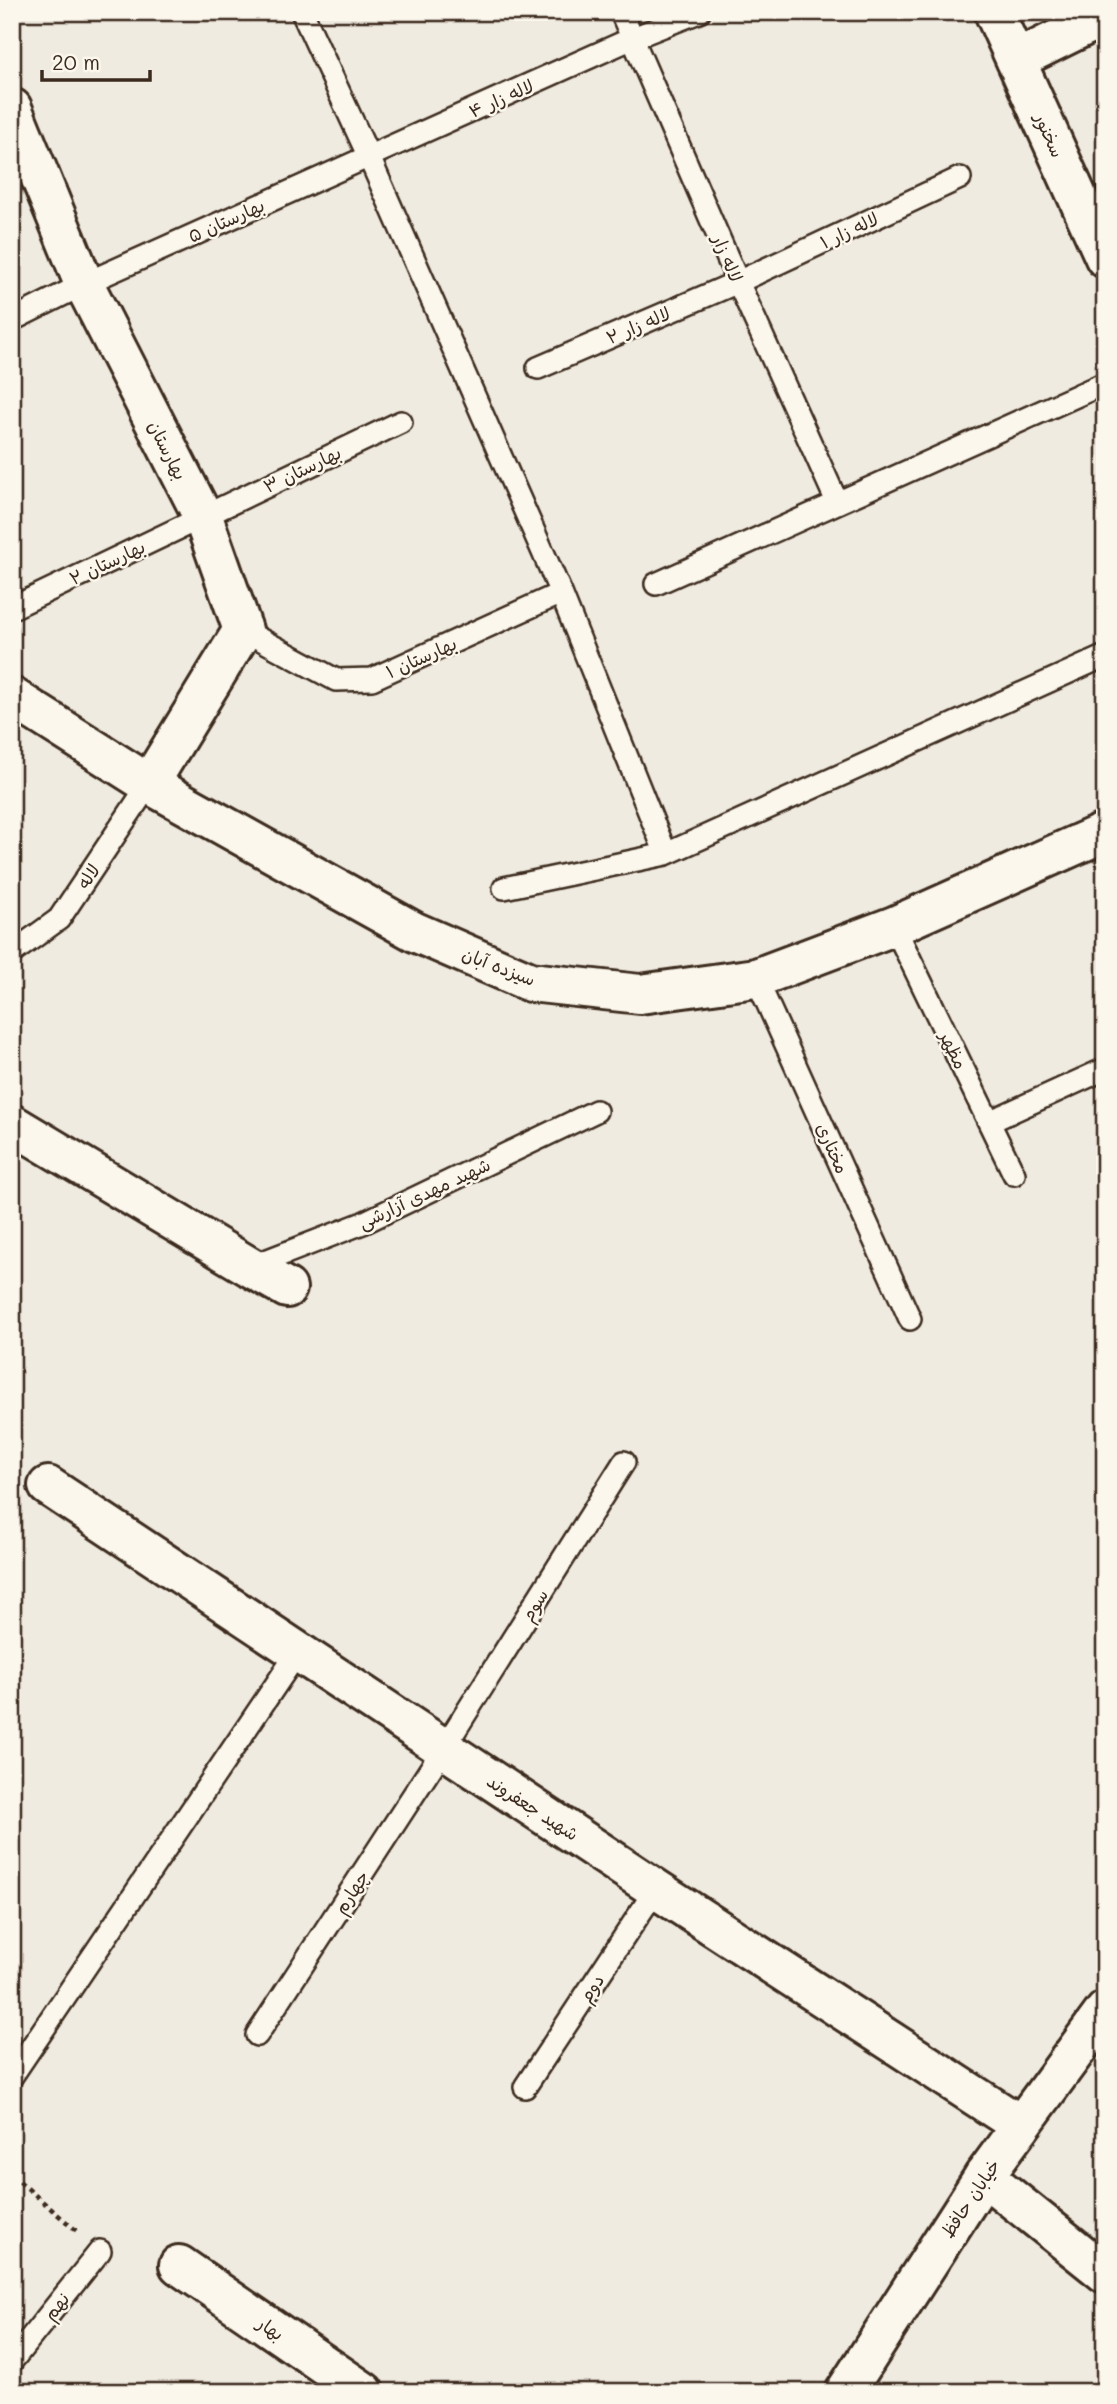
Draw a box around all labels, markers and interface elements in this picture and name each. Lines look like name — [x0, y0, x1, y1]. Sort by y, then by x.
scale bar — [42, 38, 150, 82]
text: 20 m — [52, 48, 100, 75]
street label: لاله زار ۴ — [465, 73, 537, 123]
street label: سخنور — [1028, 107, 1070, 161]
street label: بهارستان ۵ — [184, 192, 268, 248]
street label: لاله زار ۱ — [816, 206, 882, 254]
street label: لاله زار — [707, 229, 749, 285]
street label: لاله زار ۲ — [602, 301, 674, 349]
street label: بهارستان — [143, 416, 193, 484]
street label: بهارستان ۳ — [259, 440, 345, 498]
street label: بهارستان ۲ — [65, 534, 149, 590]
street label: بهارستان ۱ — [382, 631, 460, 683]
street label: لاله — [71, 859, 105, 893]
street label: سیزده آبان — [459, 941, 539, 991]
street label: مظهر — [934, 1025, 973, 1073]
street label: مختاری — [811, 1119, 855, 1177]
street label: شهید مهدی آزارشی — [354, 1152, 494, 1234]
street label: سوم — [515, 1584, 556, 1627]
street label: شهید جعفروند — [483, 1768, 583, 1846]
street label: چهارم — [328, 1866, 377, 1920]
street label: دوم — [573, 1969, 612, 2009]
street label: خیابان حافظ — [935, 2154, 1005, 2242]
street label: نهم — [37, 2287, 77, 2327]
street label: بهار — [251, 2309, 289, 2346]

